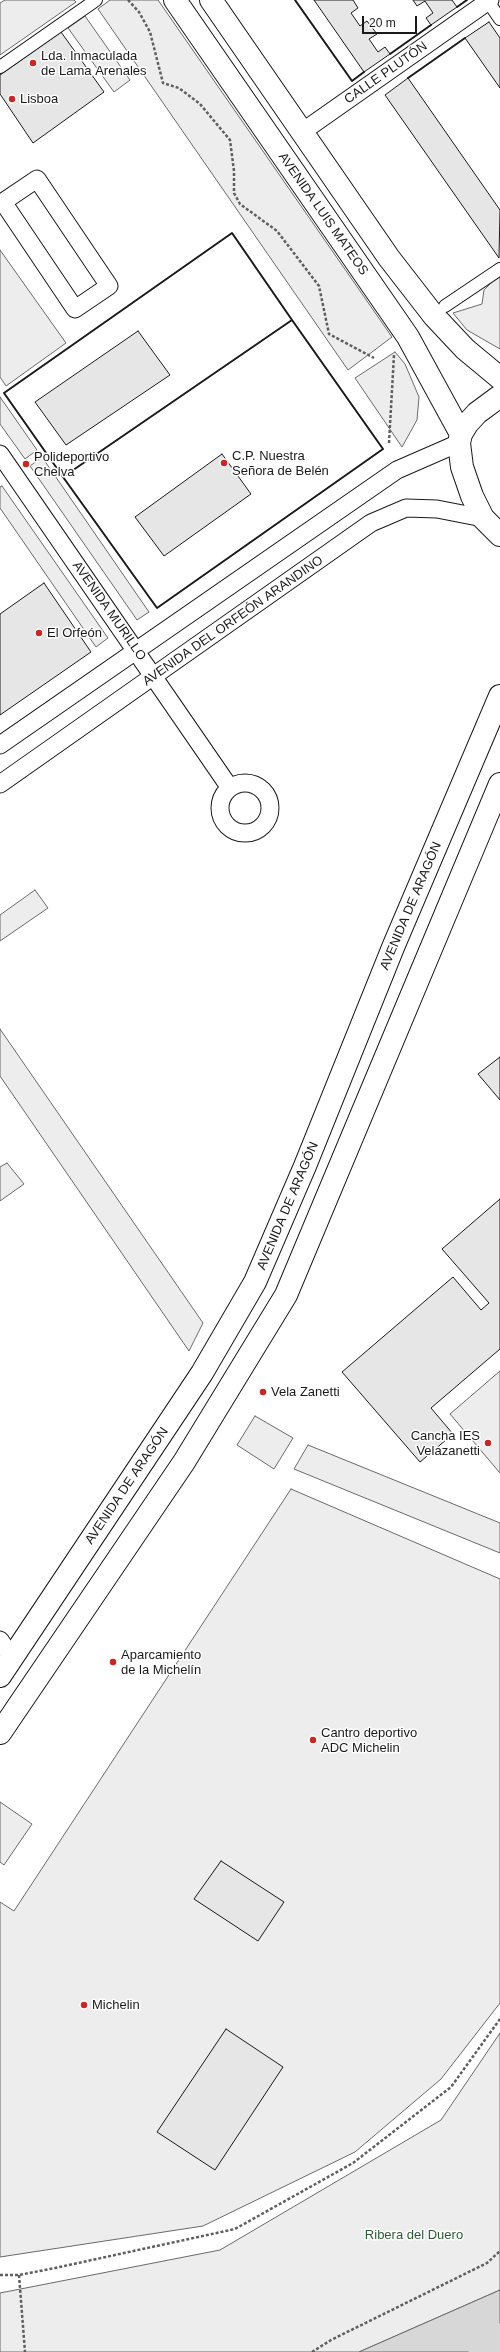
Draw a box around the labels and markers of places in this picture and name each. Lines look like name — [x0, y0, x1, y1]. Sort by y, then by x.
place label: Lda. Inmaculada de Lama Arenales — [41, 48, 147, 79]
marker: Lda. Inmaculada de Lama Arenales — [28, 58, 38, 68]
place label: Lisboa — [20, 91, 58, 107]
marker: Lisboa — [7, 94, 17, 104]
place label: C.P. Nuestra Señora de Belén — [232, 448, 329, 479]
place label: Polideportivo Chelva — [34, 449, 109, 480]
marker: C.P. Nuestra Señora de Belén — [219, 458, 229, 468]
marker: Polideportivo Chelva — [21, 459, 31, 469]
place label: El Orfeón — [47, 625, 102, 641]
marker: El Orfeón — [34, 628, 44, 638]
place label: Vela Zanetti — [271, 1384, 340, 1400]
marker: Vela Zanetti — [258, 1387, 268, 1397]
place label: Cancha IES Velazanetti — [411, 1428, 480, 1459]
marker: Cancha IES Velazanetti — [483, 1438, 493, 1448]
place label: Aparcamiento de la Michelín — [121, 1647, 201, 1678]
marker: Aparcamiento de la Michelín — [108, 1657, 118, 1667]
place label: Cantro deportivo ADC Michelin — [321, 1725, 417, 1756]
marker: Cantro deportivo ADC Michelin — [308, 1735, 318, 1745]
place label: Michelin — [92, 1997, 140, 2013]
marker: Michelin — [79, 2000, 89, 2010]

